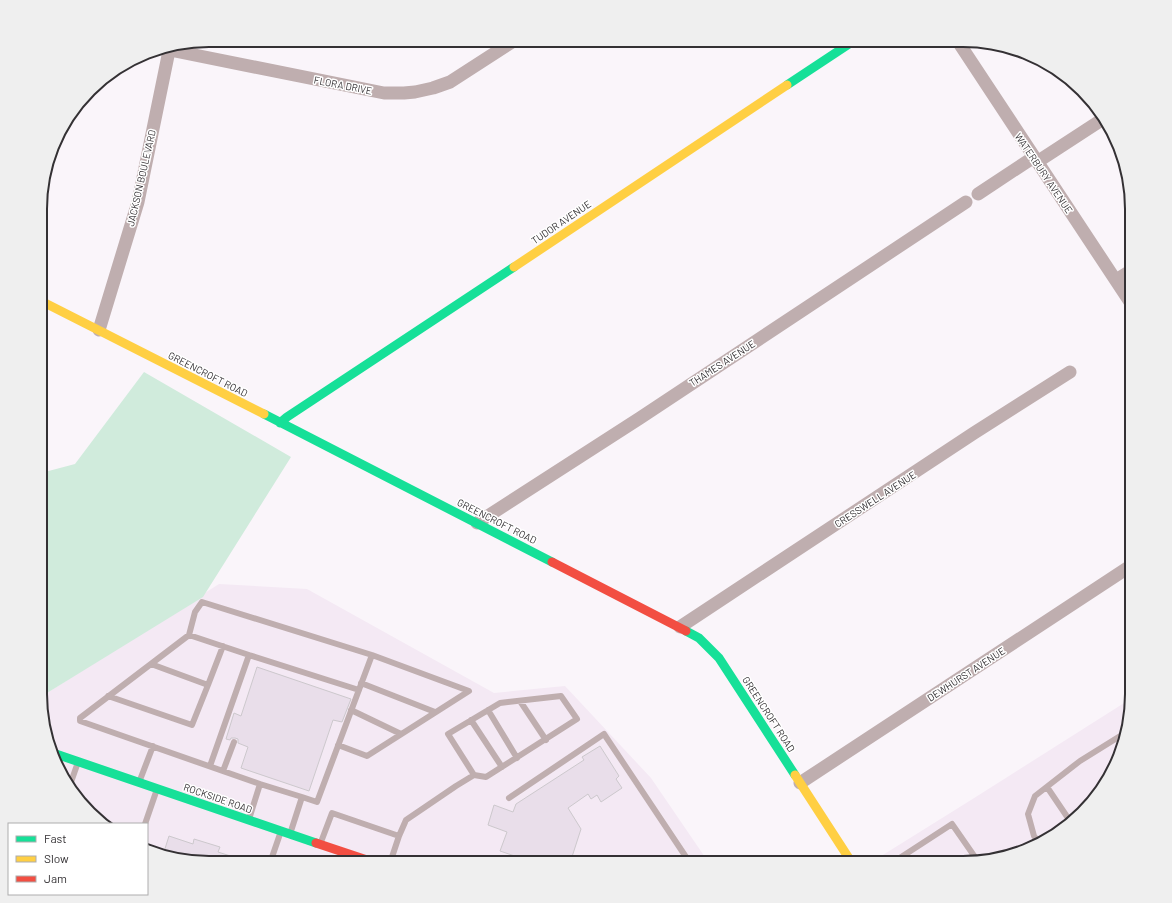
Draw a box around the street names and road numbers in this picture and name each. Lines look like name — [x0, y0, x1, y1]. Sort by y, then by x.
street label: FLORA DRIVE — [313, 73, 373, 97]
street label: JACKSON BOULEVARD — [124, 129, 158, 227]
street label: WATERBURY AVENUE — [1013, 131, 1075, 215]
street label: TUDOR AVENUE — [529, 198, 593, 246]
street label: THAMES AVENUE — [687, 337, 757, 389]
street label: GREENCROFT ROAD — [166, 349, 250, 399]
street label: CRESSWELL AVENUE — [832, 468, 918, 530]
street label: GREENCROFT ROAD — [455, 496, 539, 546]
street label: DEWHURST AVENUE — [925, 644, 1007, 704]
street label: GREENCROFT ROAD — [740, 674, 798, 754]
street label: ROCKSIDE ROAD — [182, 781, 254, 815]

